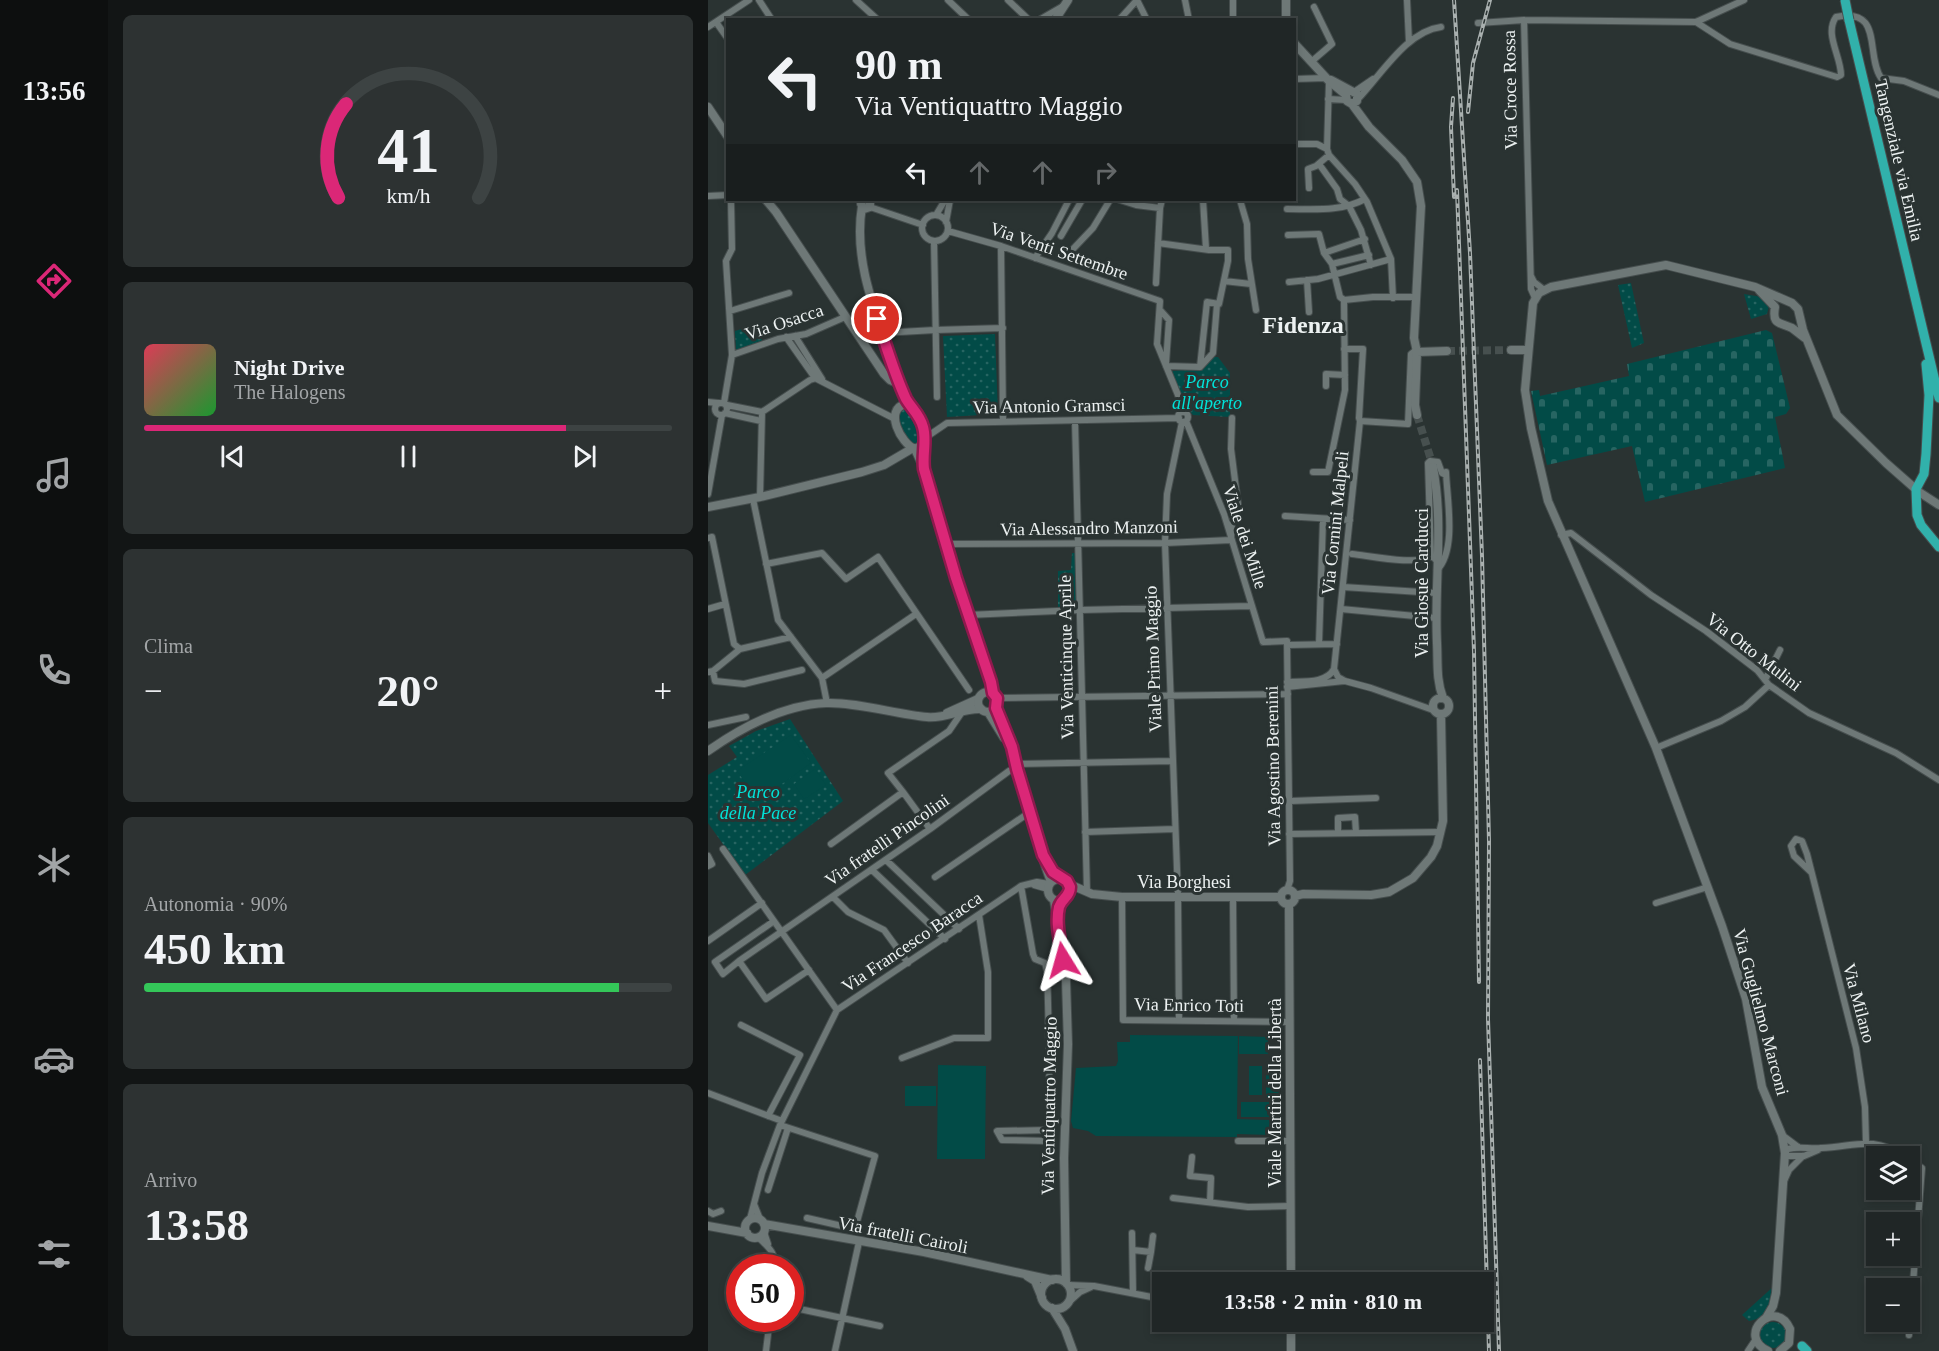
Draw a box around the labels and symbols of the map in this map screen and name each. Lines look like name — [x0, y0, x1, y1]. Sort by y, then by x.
street label: Via Croce Rossa — [1499, 30, 1521, 150]
street label: Tangenziale via Emilia — [1871, 77, 1927, 243]
street label: Via Venti Settembre — [987, 218, 1131, 284]
pin — [851, 293, 902, 344]
street label: Via Osacca — [742, 300, 826, 344]
district label: Fidenza — [1262, 312, 1344, 338]
park label: Parco all'aperto — [1172, 372, 1242, 413]
street label: Via Antonio Gramsci — [972, 395, 1126, 417]
street label: Via Cornini Malpeli — [1317, 450, 1353, 596]
street label: Viale dei Mille — [1219, 483, 1271, 591]
street label: Via Giosuè Carducci — [1412, 508, 1432, 658]
street label: Via Alessandro Manzoni — [1000, 516, 1178, 540]
street label: Via Venticinque Aprile — [1055, 575, 1077, 739]
street label: Viale Primo Maggio — [1140, 585, 1166, 733]
street label: Via Otto Mulini — [1703, 609, 1805, 695]
street label: Via Agostino Berenini — [1262, 685, 1284, 847]
park label: Parco della Pace — [720, 782, 796, 823]
street label: Via fratelli Pincolini — [821, 790, 953, 890]
street label: Via Borghesi — [1137, 872, 1231, 892]
street label: Via Francesco Baracca — [838, 888, 986, 996]
street label: Via Guglielmo Marconi — [1729, 926, 1793, 1098]
position arrow — [1031, 928, 1095, 992]
street label: Via Milano — [1839, 961, 1879, 1045]
street label: Via Enrico Toti — [1134, 994, 1244, 1016]
street label: Viale Martiri della Libertà — [1265, 998, 1285, 1188]
street label: Via Ventiquattro Maggio — [1037, 1017, 1061, 1195]
street label: Via fratelli Cairoli — [836, 1213, 970, 1257]
speed limit sign: 50 — [726, 1254, 804, 1332]

